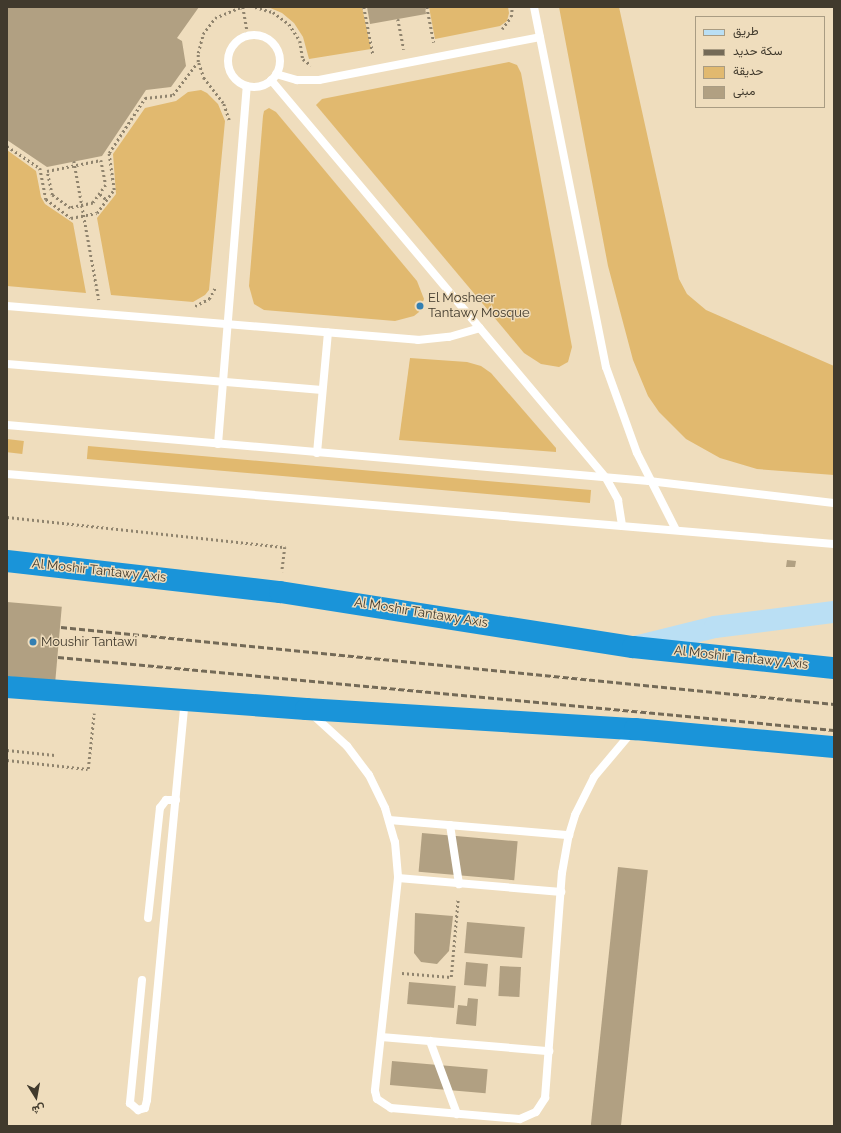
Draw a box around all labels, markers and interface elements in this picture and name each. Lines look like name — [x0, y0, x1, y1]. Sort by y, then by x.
legend — [695, 16, 825, 108]
text: طريق — [733, 24, 758, 38]
text: سكة حديد — [733, 44, 782, 58]
text: حديقة — [733, 64, 763, 78]
text: مبنى — [733, 84, 755, 98]
place label: El Mosheer Tantawy Mosque — [428, 291, 530, 322]
marker: El Mosheer Tantawy Mosque — [415, 301, 425, 311]
street label: Al Moshir Tantawy Axis — [30, 556, 168, 586]
street label: Al Moshir Tantawy Axis — [352, 595, 490, 631]
place label: Moushir Tantawi — [41, 634, 138, 650]
marker: Moushir Tantawi — [28, 637, 38, 647]
street label: Al Moshir Tantawy Axis — [672, 643, 810, 673]
north arrow — [16, 1077, 56, 1117]
text: ش — [31, 1102, 46, 1117]

